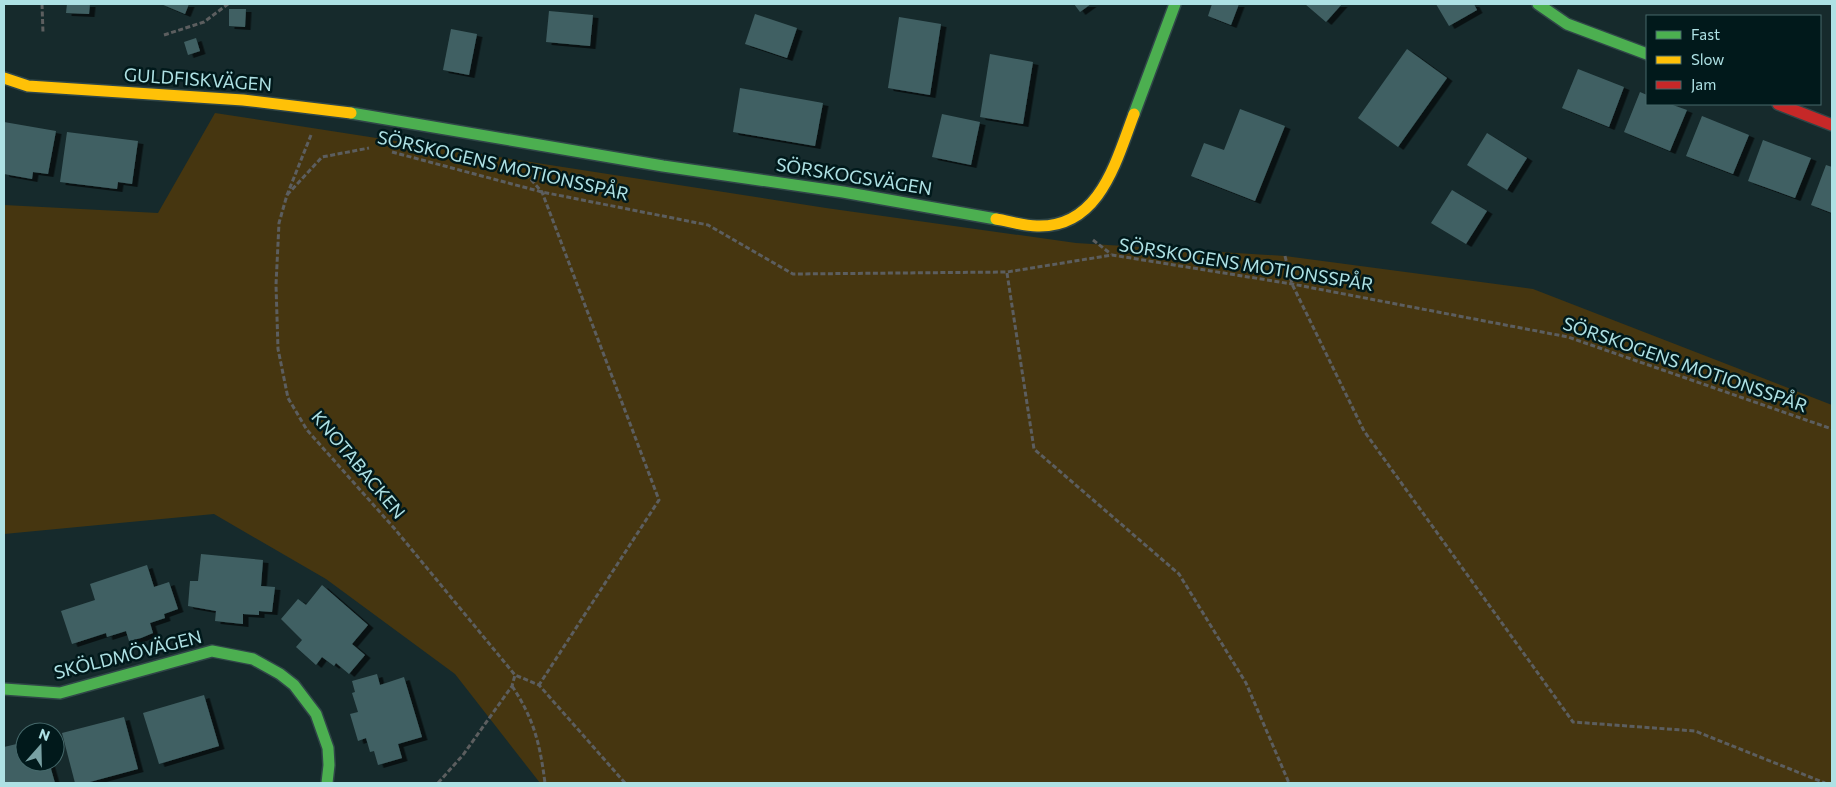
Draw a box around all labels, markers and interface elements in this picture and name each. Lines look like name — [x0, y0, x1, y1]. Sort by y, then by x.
legend — [1646, 15, 1821, 105]
text: Fast — [1691, 25, 1720, 43]
text: Slow — [1691, 50, 1724, 68]
street label: GULDFISKVÄGEN — [123, 63, 273, 95]
text: Jam — [1691, 75, 1716, 93]
street label: SÖRSKOGENS MOTIONSSPÅR — [375, 125, 631, 205]
street label: SÖRSKOGSVÄGEN — [774, 153, 934, 199]
street label: SÖRSKOGENS MOTIONSSPÅR — [1117, 233, 1375, 295]
street label: SÖRSKOGENS MOTIONSSPÅR — [1560, 312, 1811, 416]
street label: KNOTABACKEN — [307, 406, 410, 523]
street label: SKÖLDMÖVÄGEN — [52, 625, 204, 683]
north arrow — [15, 722, 65, 772]
text: N — [37, 725, 52, 744]

